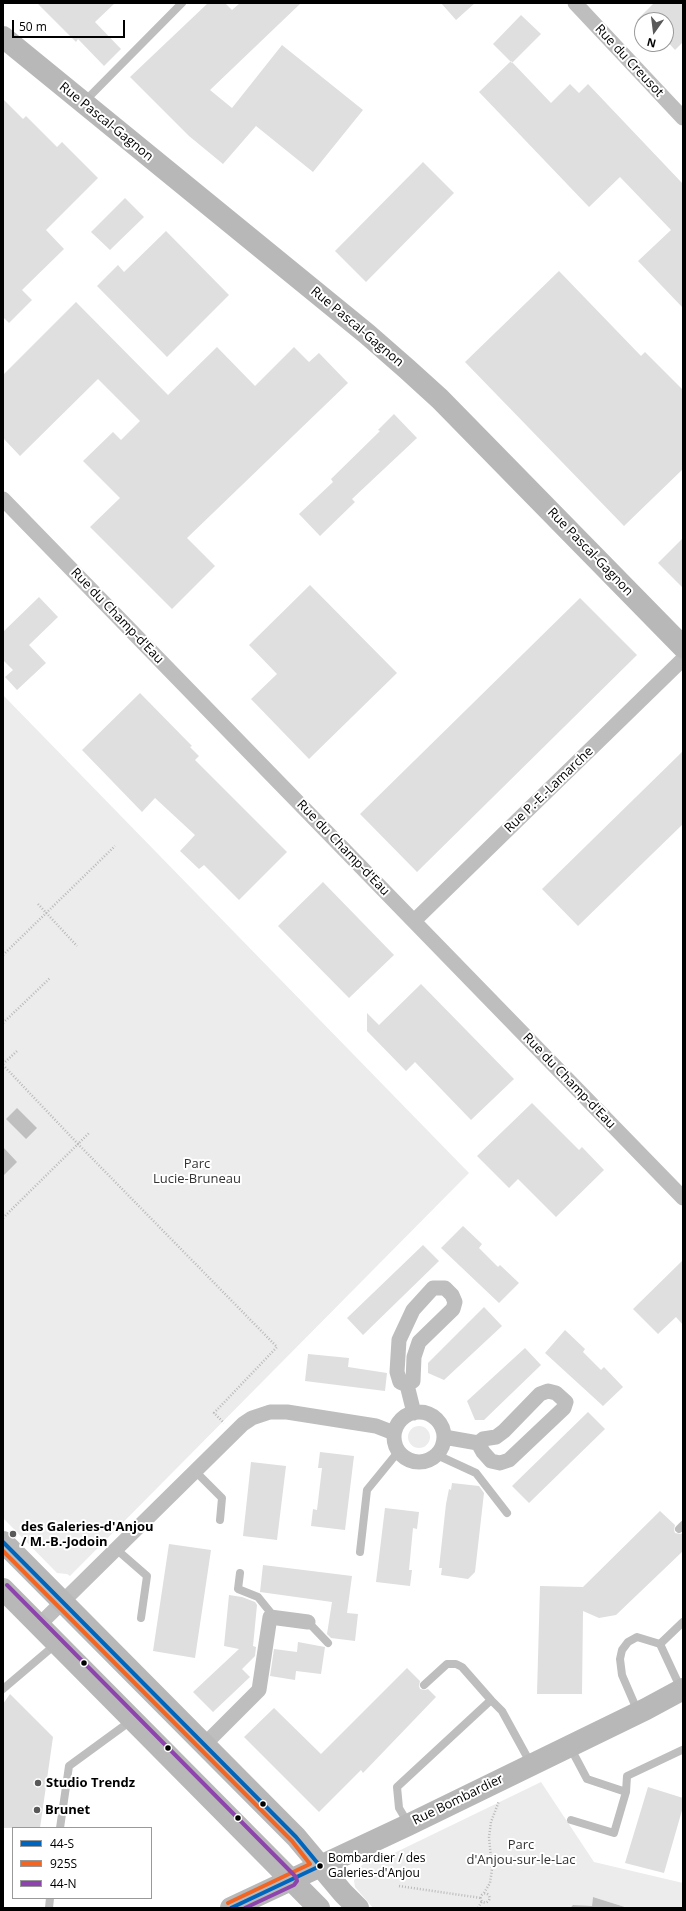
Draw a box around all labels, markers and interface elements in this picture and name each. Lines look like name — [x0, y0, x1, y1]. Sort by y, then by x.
scale bar — [14, 12, 127, 38]
north arrow — [634, 12, 674, 52]
text: 50 m — [19, 18, 47, 35]
street label: Rue du Creusot — [591, 22, 667, 100]
text: N — [645, 35, 657, 52]
street label: Rue Pascal-Gagnon — [56, 79, 156, 165]
street label: Rue Pascal-Gagnon — [307, 284, 407, 370]
street label: Rue Pascal-Gagnon — [544, 505, 636, 599]
street label: Rue du Champ-d'Eau — [67, 565, 167, 667]
street label: Rue P.-E.-Lamarche — [502, 744, 596, 836]
street label: Rue du Champ-d'Eau — [293, 797, 393, 899]
street label: Rue du Champ-d'Eau — [519, 1030, 619, 1132]
park label: Parc Lucie-Bruneau — [153, 1156, 241, 1187]
place label: des Galeries-d'Anjou / M.-B.-Jodoin — [21, 1519, 154, 1550]
marker: des Galeries-d'Anjou / M.-B.-Jodoin — [8, 1529, 18, 1539]
unlabelled marker — [79, 1658, 89, 1668]
unlabelled marker — [163, 1743, 173, 1753]
street label: Rue Bombardier — [410, 1771, 506, 1829]
place label: Studio Trendz — [46, 1775, 135, 1791]
marker: Studio Trendz — [33, 1778, 43, 1788]
unlabelled marker — [258, 1799, 268, 1809]
place label: Brunet — [45, 1802, 90, 1818]
marker: Brunet — [32, 1805, 42, 1815]
unlabelled marker — [233, 1813, 243, 1823]
legend — [12, 1827, 152, 1899]
text: 44-S — [50, 1835, 74, 1852]
park label: Parc d'Anjou-sur-le-Lac — [467, 1837, 575, 1868]
place label: Bombardier / des Galeries-d'Anjou — [328, 1852, 425, 1880]
text: 925S — [50, 1855, 77, 1872]
marker: Bombardier / des Galeries-d'Anjou — [315, 1861, 325, 1871]
text: 44-N — [50, 1875, 77, 1892]

